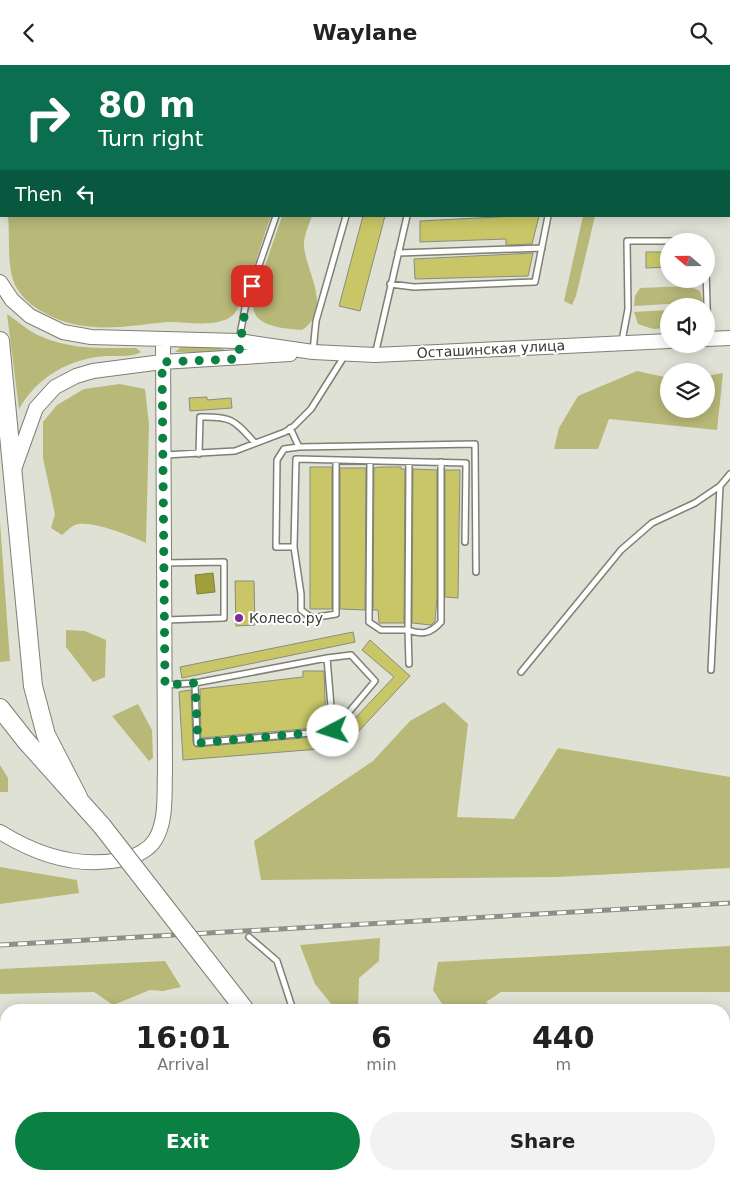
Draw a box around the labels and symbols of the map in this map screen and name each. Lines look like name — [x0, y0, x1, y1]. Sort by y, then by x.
north arrow — [660, 233, 715, 287]
pin — [231, 265, 273, 307]
street label: Осташинская улица — [416, 337, 566, 361]
place label: Колесо.ру — [249, 610, 323, 626]
marker: Колесо.ру — [233, 612, 245, 624]
position arrow — [306, 704, 358, 756]

